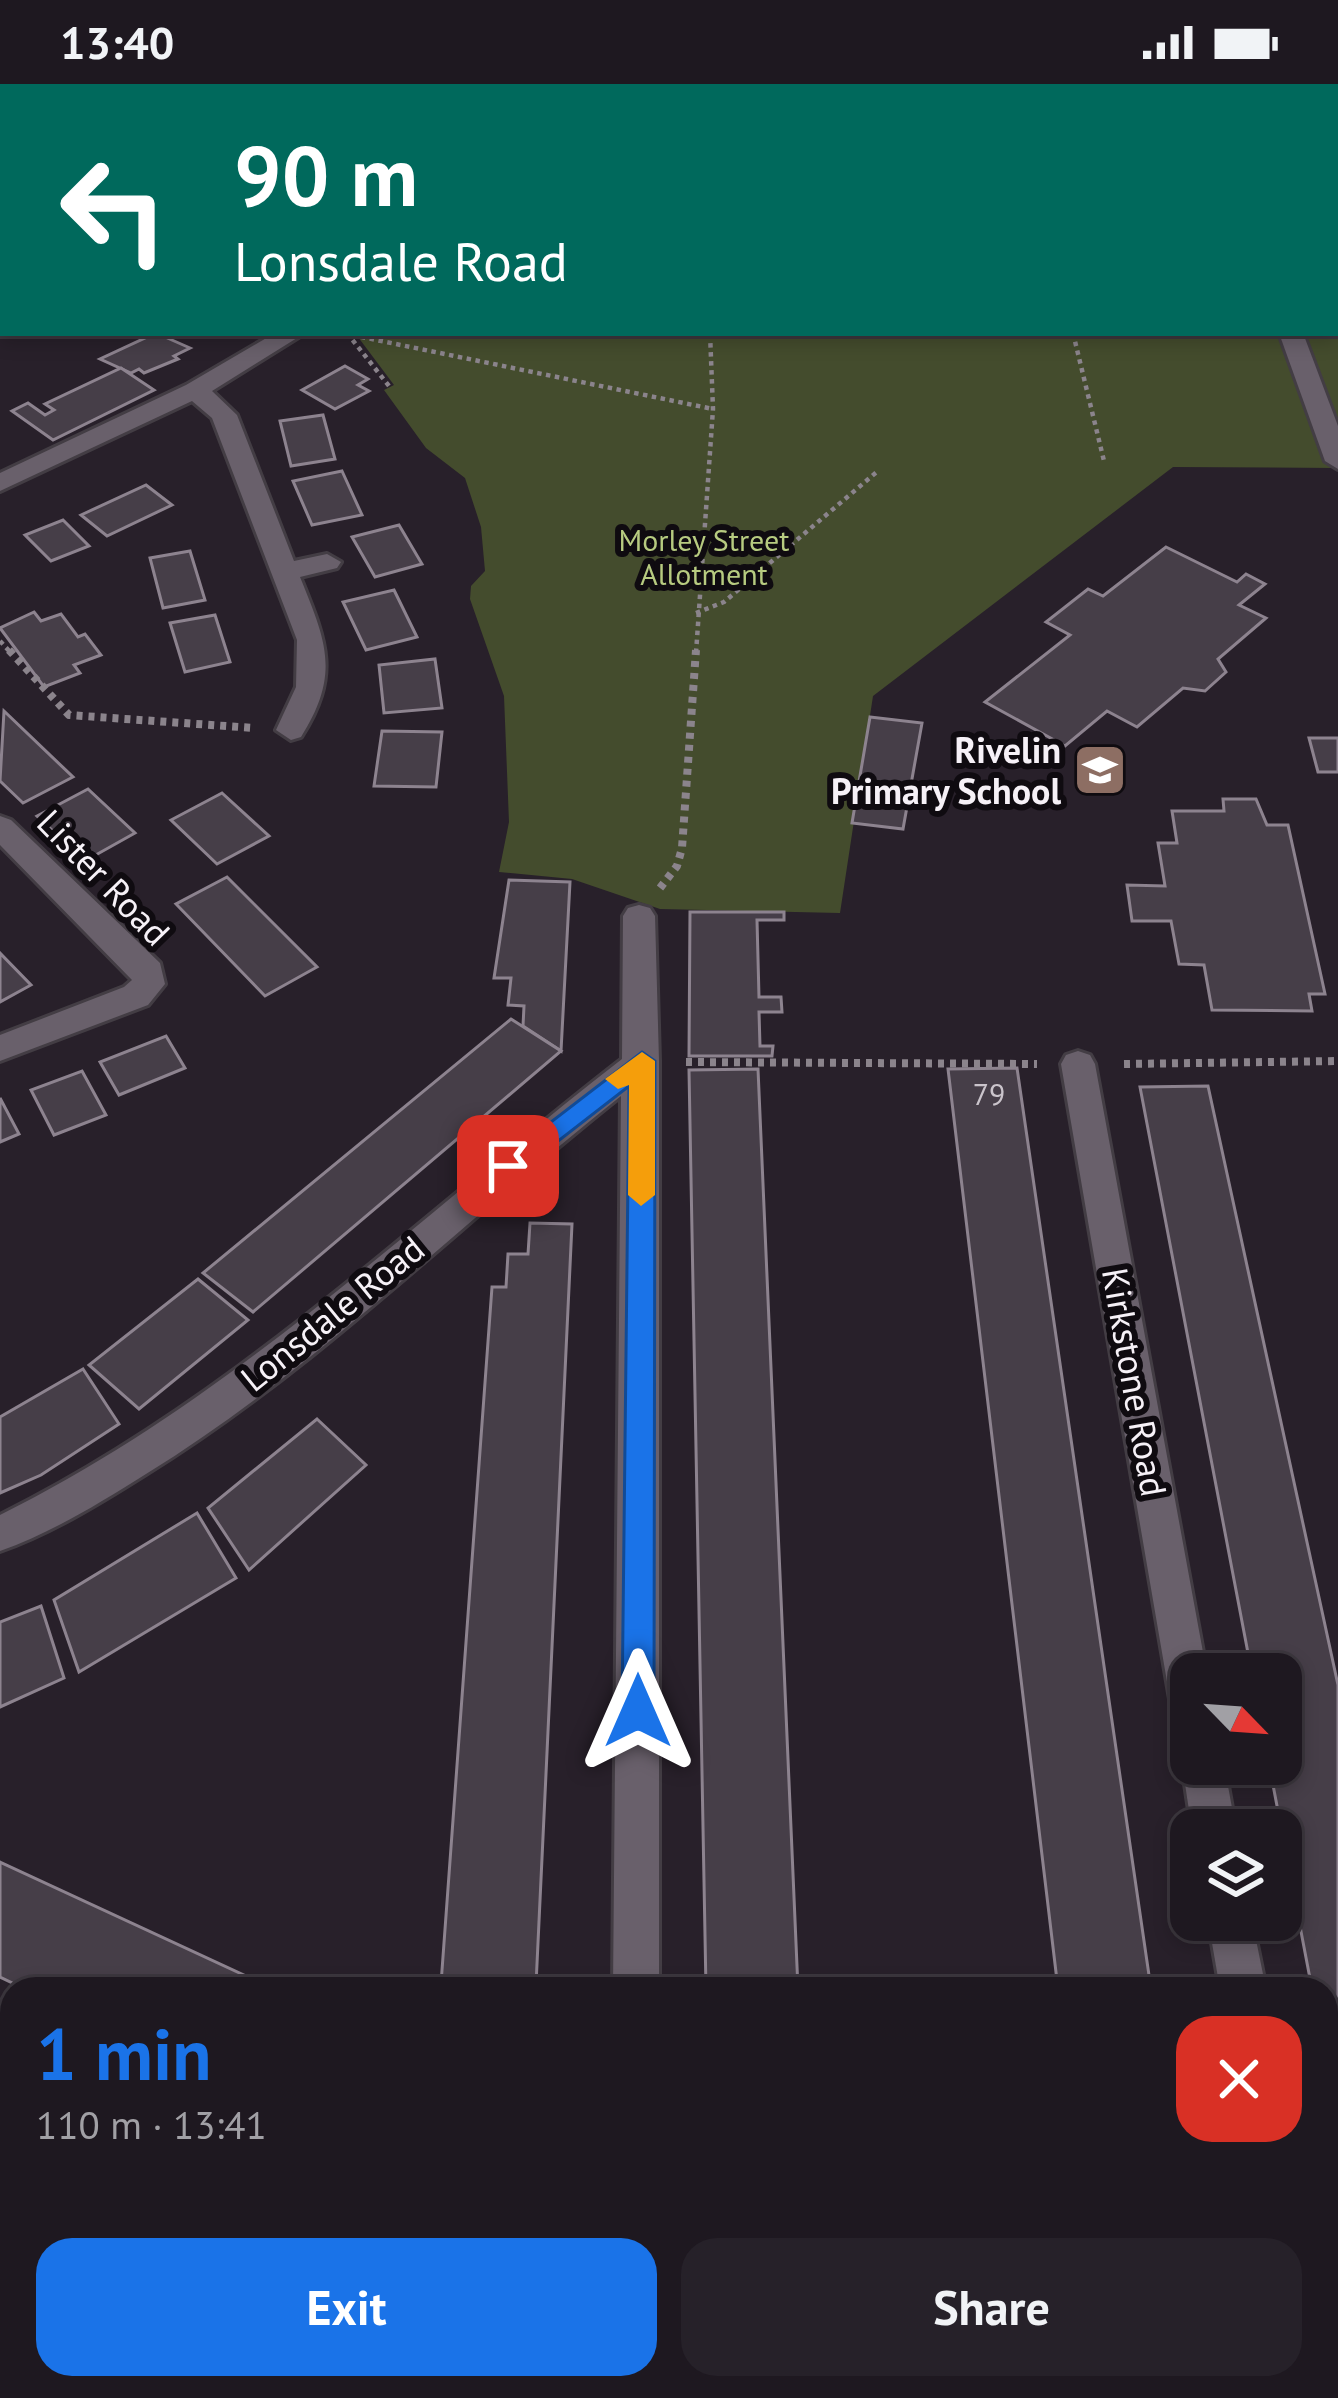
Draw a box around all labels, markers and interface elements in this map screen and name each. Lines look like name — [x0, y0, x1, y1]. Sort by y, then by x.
text: 13:40 — [60, 13, 174, 71]
text: 90 m — [234, 120, 418, 229]
icon: left — [36, 132, 192, 288]
text: Lonsdale Road — [234, 226, 568, 296]
park label: Morley Street Allotment — [619, 520, 789, 593]
place label: Rivelin Primary School — [831, 726, 1061, 814]
school or university icon: Rivelin Primary School — [1072, 742, 1128, 798]
street label: Lister Road — [28, 799, 180, 955]
house number: 79 — [973, 1074, 1005, 1113]
pin — [457, 1115, 559, 1217]
icon: arrive — [475, 1133, 541, 1199]
street label: Lonsdale Road — [231, 1225, 433, 1401]
street label: Kirkstone Road — [1092, 1264, 1178, 1500]
position arrow — [575, 1648, 701, 1774]
north arrow — [1170, 1653, 1302, 1785]
map controls — [1170, 1653, 1302, 1941]
button: layers — [1170, 1809, 1302, 1941]
text: 1 min — [36, 2007, 212, 2100]
button: close — [1176, 2016, 1302, 2142]
text: 110 m · 13:41 — [36, 2099, 267, 2150]
button: Exit — [36, 2238, 657, 2376]
button: Share — [681, 2238, 1302, 2376]

